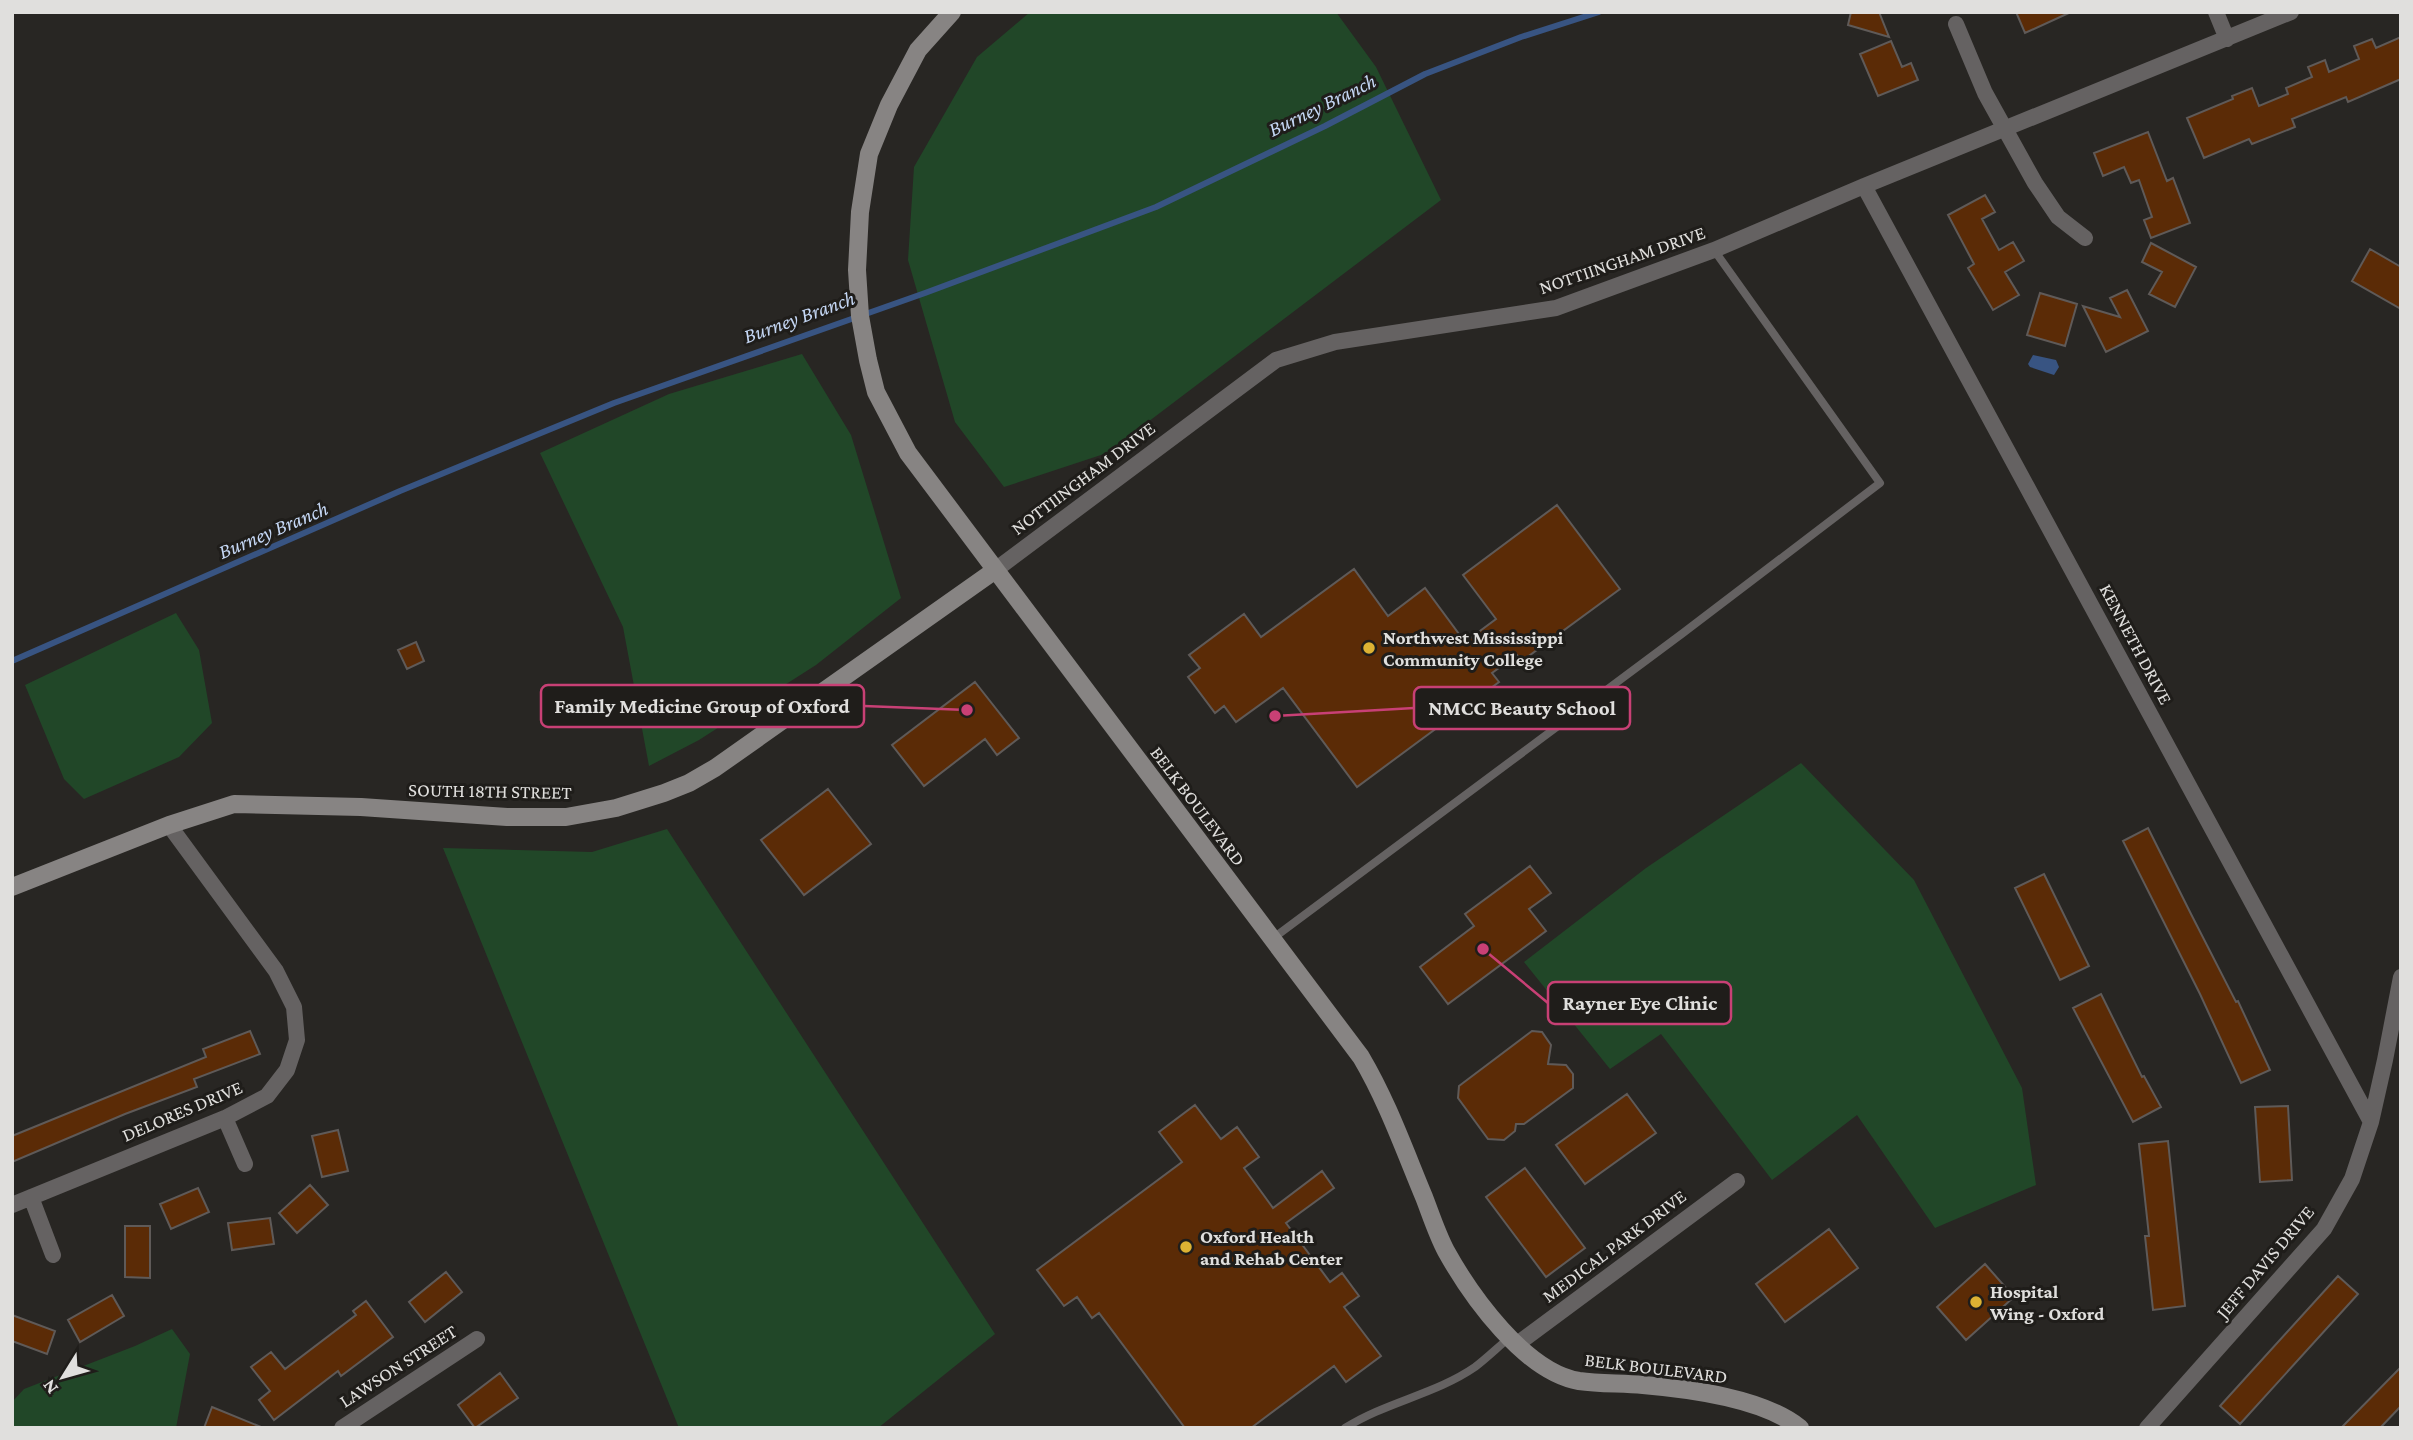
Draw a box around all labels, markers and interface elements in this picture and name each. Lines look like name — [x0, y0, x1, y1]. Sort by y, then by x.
water label: Burney Branch — [1264, 69, 1380, 141]
street label: NOTTIINGHAM DRIVE — [1536, 222, 1708, 298]
water label: Burney Branch — [740, 286, 858, 348]
street label: NOTTIINGHAM DRIVE — [1007, 417, 1159, 539]
water label: Burney Branch — [215, 496, 331, 564]
street label: KENNETH DRIVE — [2096, 580, 2176, 708]
place label: Northwest Mississippi Community College — [1383, 627, 1564, 670]
marker: Northwest Mississippi Community College — [1361, 640, 1377, 656]
callout: Family Medicine Group of Oxford — [541, 685, 864, 727]
callout: NMCC Beauty School — [1414, 687, 1630, 729]
text: Family Medicine Group of Oxford — [554, 694, 850, 718]
text: NMCC Beauty School — [1428, 696, 1616, 720]
street label: BELK BOULEVARD — [1146, 742, 1250, 870]
street label: SOUTH 18TH STREET — [408, 779, 573, 803]
callout: Rayner Eye Clinic — [1548, 982, 1731, 1024]
text: Rayner Eye Clinic — [1563, 991, 1718, 1015]
street label: DELORES DRIVE — [119, 1076, 245, 1146]
street label: MEDICAL PARK DRIVE — [1538, 1185, 1690, 1307]
street label: JEFF DAVIS DRIVE — [2210, 1201, 2318, 1324]
place label: Oxford Health and Rehab Center — [1200, 1226, 1343, 1269]
marker: Oxford Health and Rehab Center — [1178, 1239, 1194, 1255]
place label: Hospital Wing - Oxford — [1989, 1281, 2105, 1324]
marker: Hospital Wing - Oxford — [1968, 1294, 1984, 1310]
street label: LAWSON STREET — [335, 1320, 461, 1412]
north arrow — [28, 1342, 98, 1412]
street label: BELK BOULEVARD — [1583, 1349, 1729, 1387]
text: N — [38, 1375, 62, 1398]

